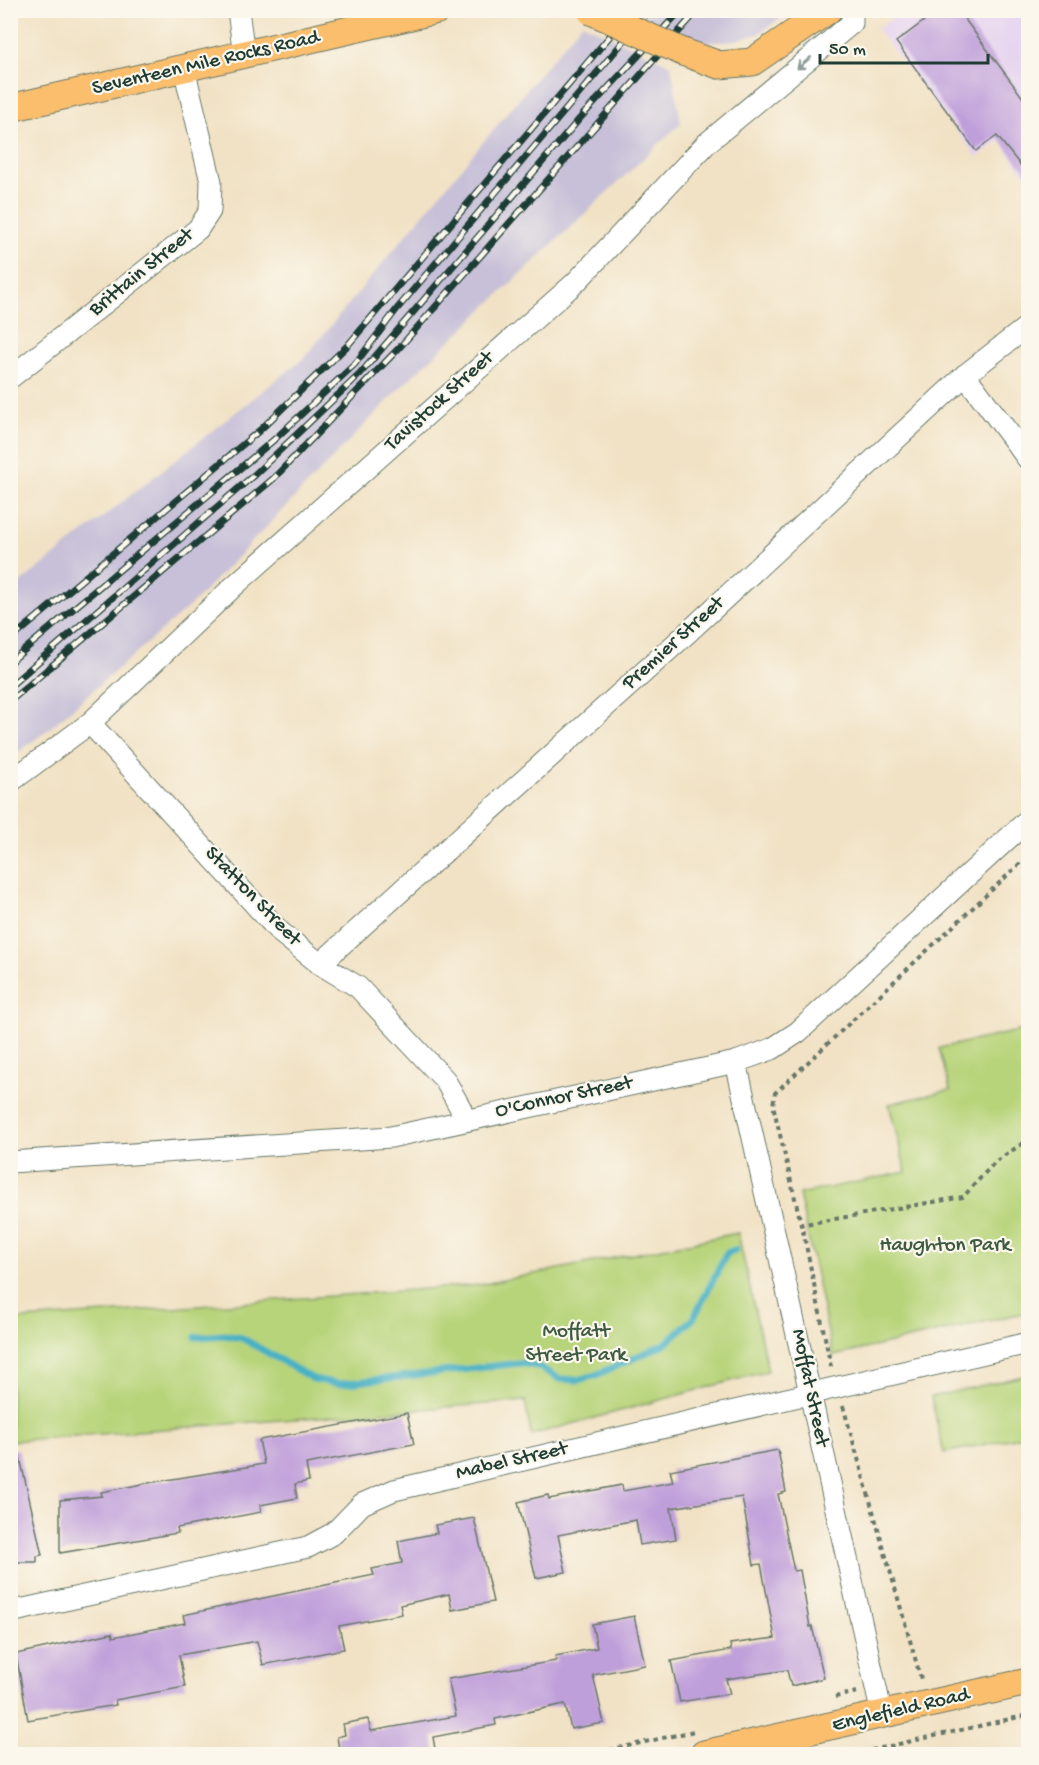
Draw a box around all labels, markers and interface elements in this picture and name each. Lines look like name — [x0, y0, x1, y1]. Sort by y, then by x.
street label: Seventeen Mile Rocks Road — [90, 25, 324, 102]
scale bar — [820, 27, 988, 65]
text: 50 m — [829, 40, 866, 61]
one-way arrow — [796, 57, 812, 70]
street label: Brittain Street — [84, 222, 201, 323]
street label: Tavistock Street — [380, 345, 502, 458]
street label: Premier Street — [617, 590, 732, 697]
street label: Statton Street — [198, 842, 307, 954]
street label: O'Connor Street — [493, 1071, 637, 1125]
park label: Haughton Park — [879, 1234, 1013, 1259]
park label: Moffatt Street Park — [525, 1320, 629, 1369]
street label: Moffat Street — [784, 1327, 834, 1451]
street label: Mabel Street — [454, 1436, 573, 1487]
street label: Englefield Road — [830, 1683, 974, 1739]

